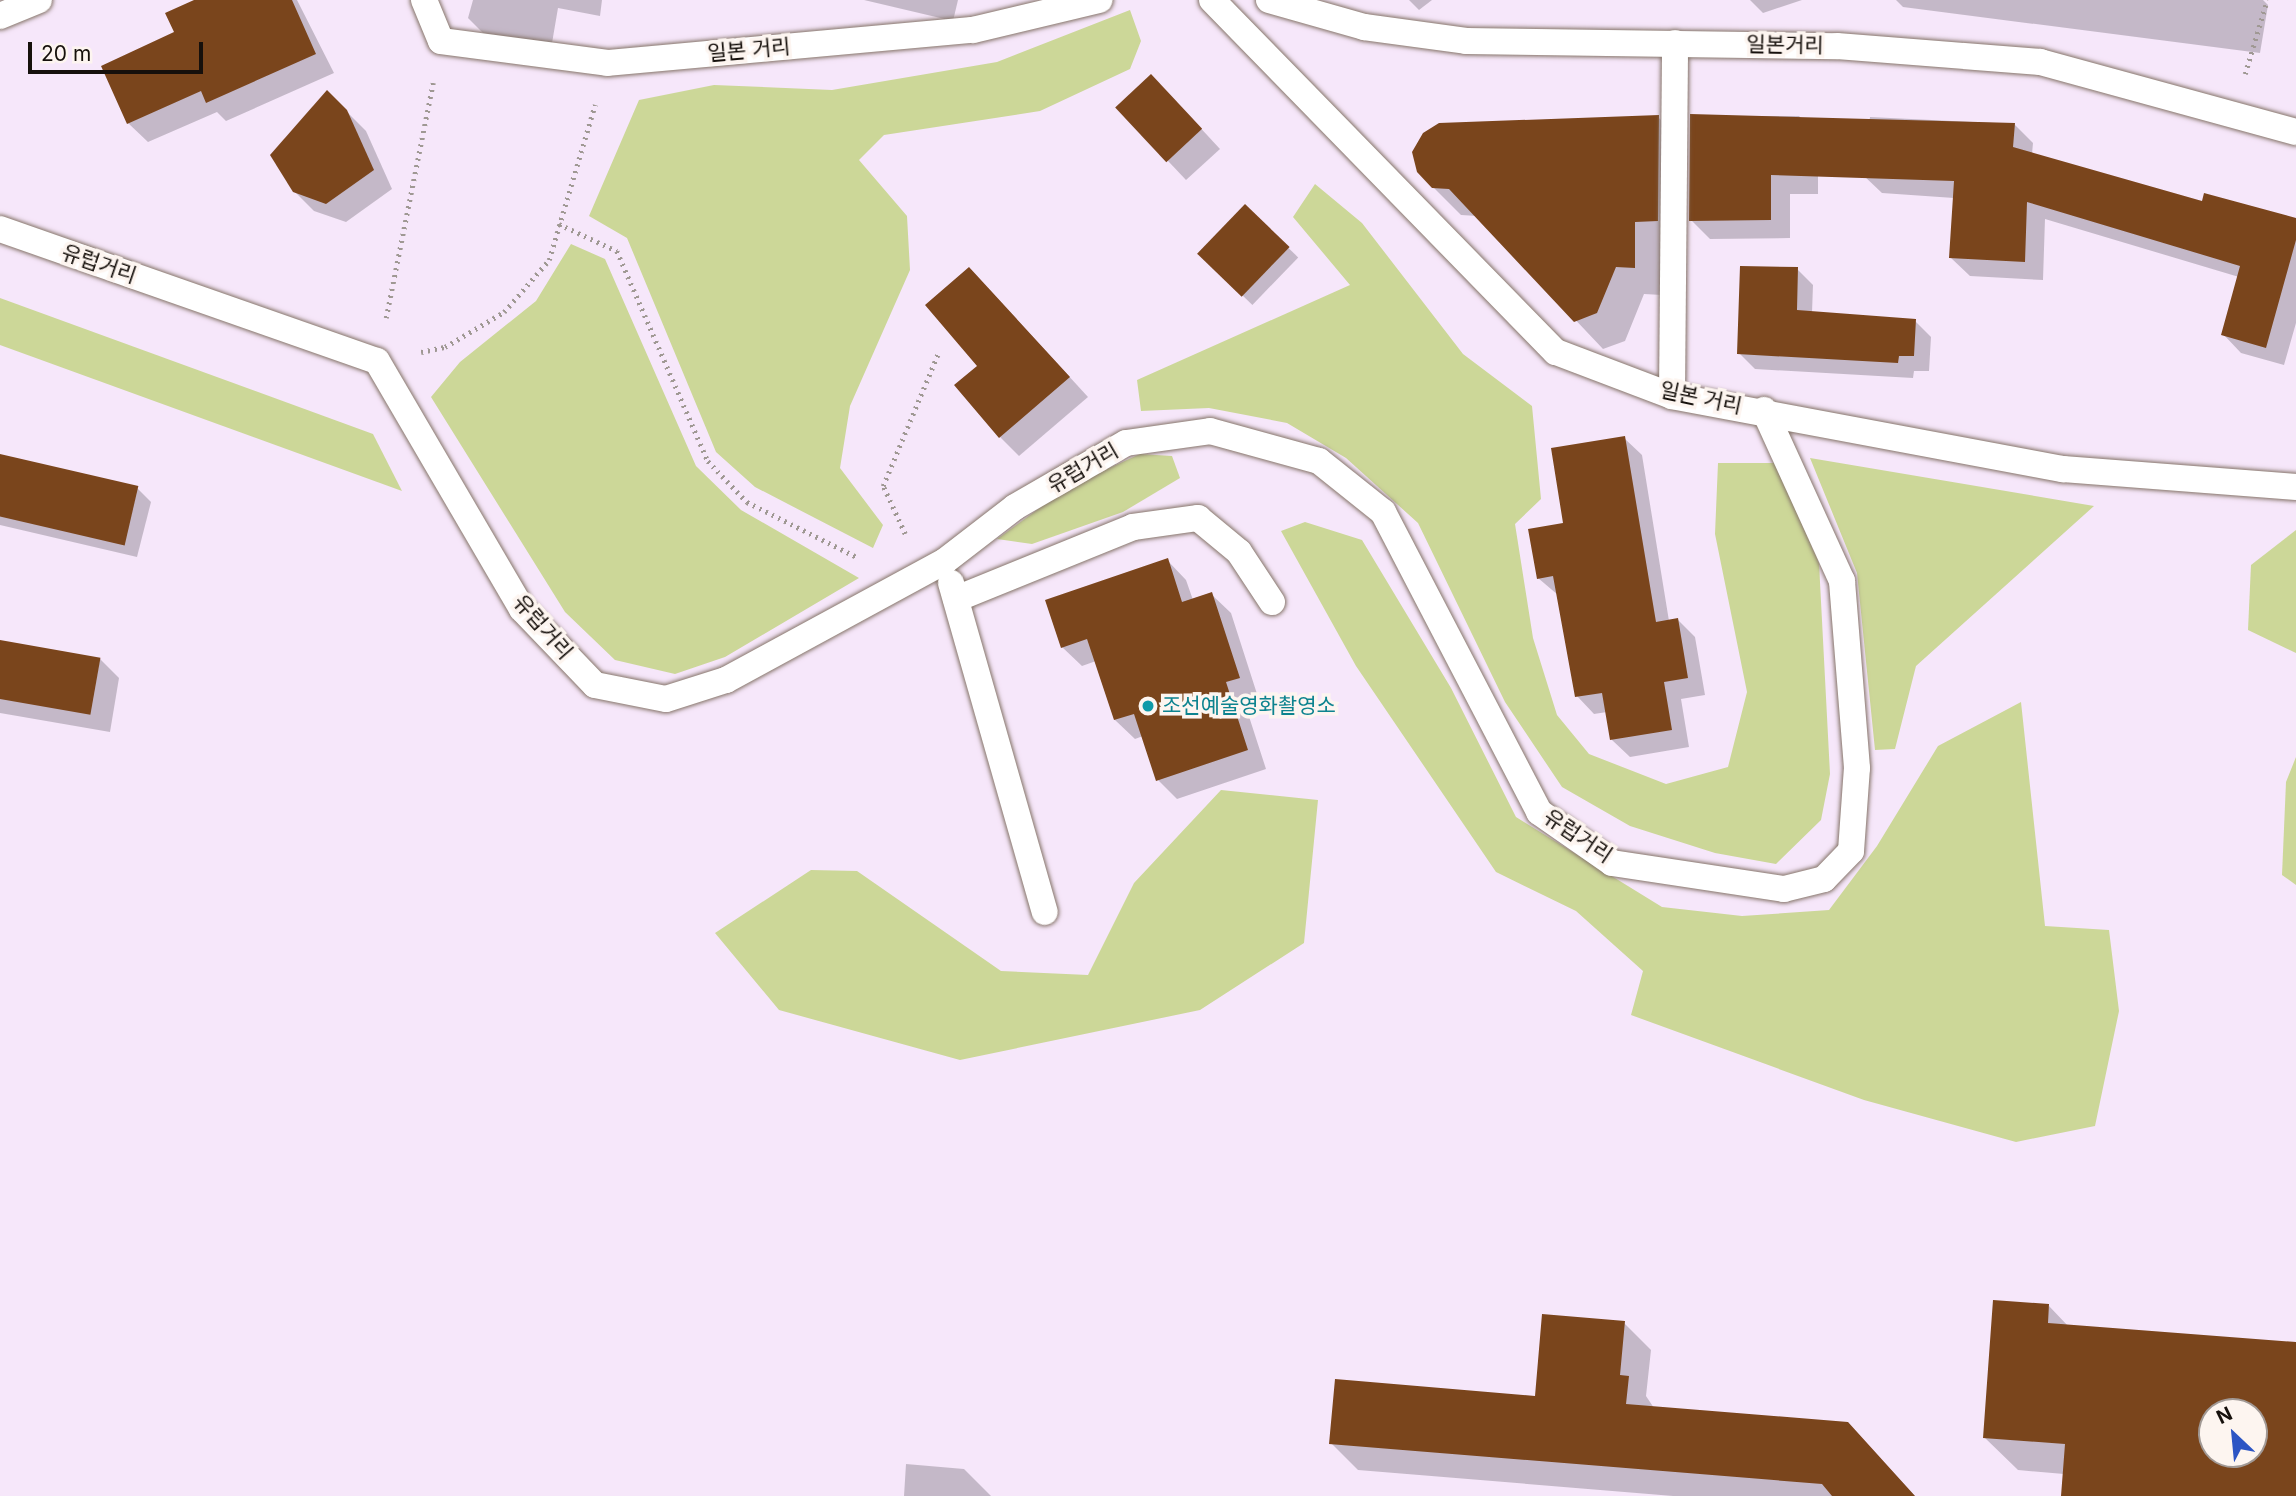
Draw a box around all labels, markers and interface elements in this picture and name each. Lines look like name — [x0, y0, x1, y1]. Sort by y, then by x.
scale bar — [32, 28, 206, 72]
street label: 일본거리 — [1746, 32, 1824, 58]
street label: 일본 거리 — [706, 34, 792, 66]
text: 20 m — [41, 41, 91, 66]
street label: 유럽거리 — [58, 240, 140, 288]
street label: 일본 거리 — [1658, 377, 1744, 419]
street label: 유럽거리 — [1043, 438, 1123, 498]
street label: 유럽거리 — [508, 590, 578, 664]
place label: 조선예술영화촬영소 — [1162, 693, 1336, 719]
marker: 조선예술영화촬영소 — [1140, 698, 1156, 714]
street label: 유럽거리 — [1539, 804, 1617, 868]
north arrow — [2198, 1398, 2268, 1468]
text: N — [2213, 1402, 2236, 1429]

